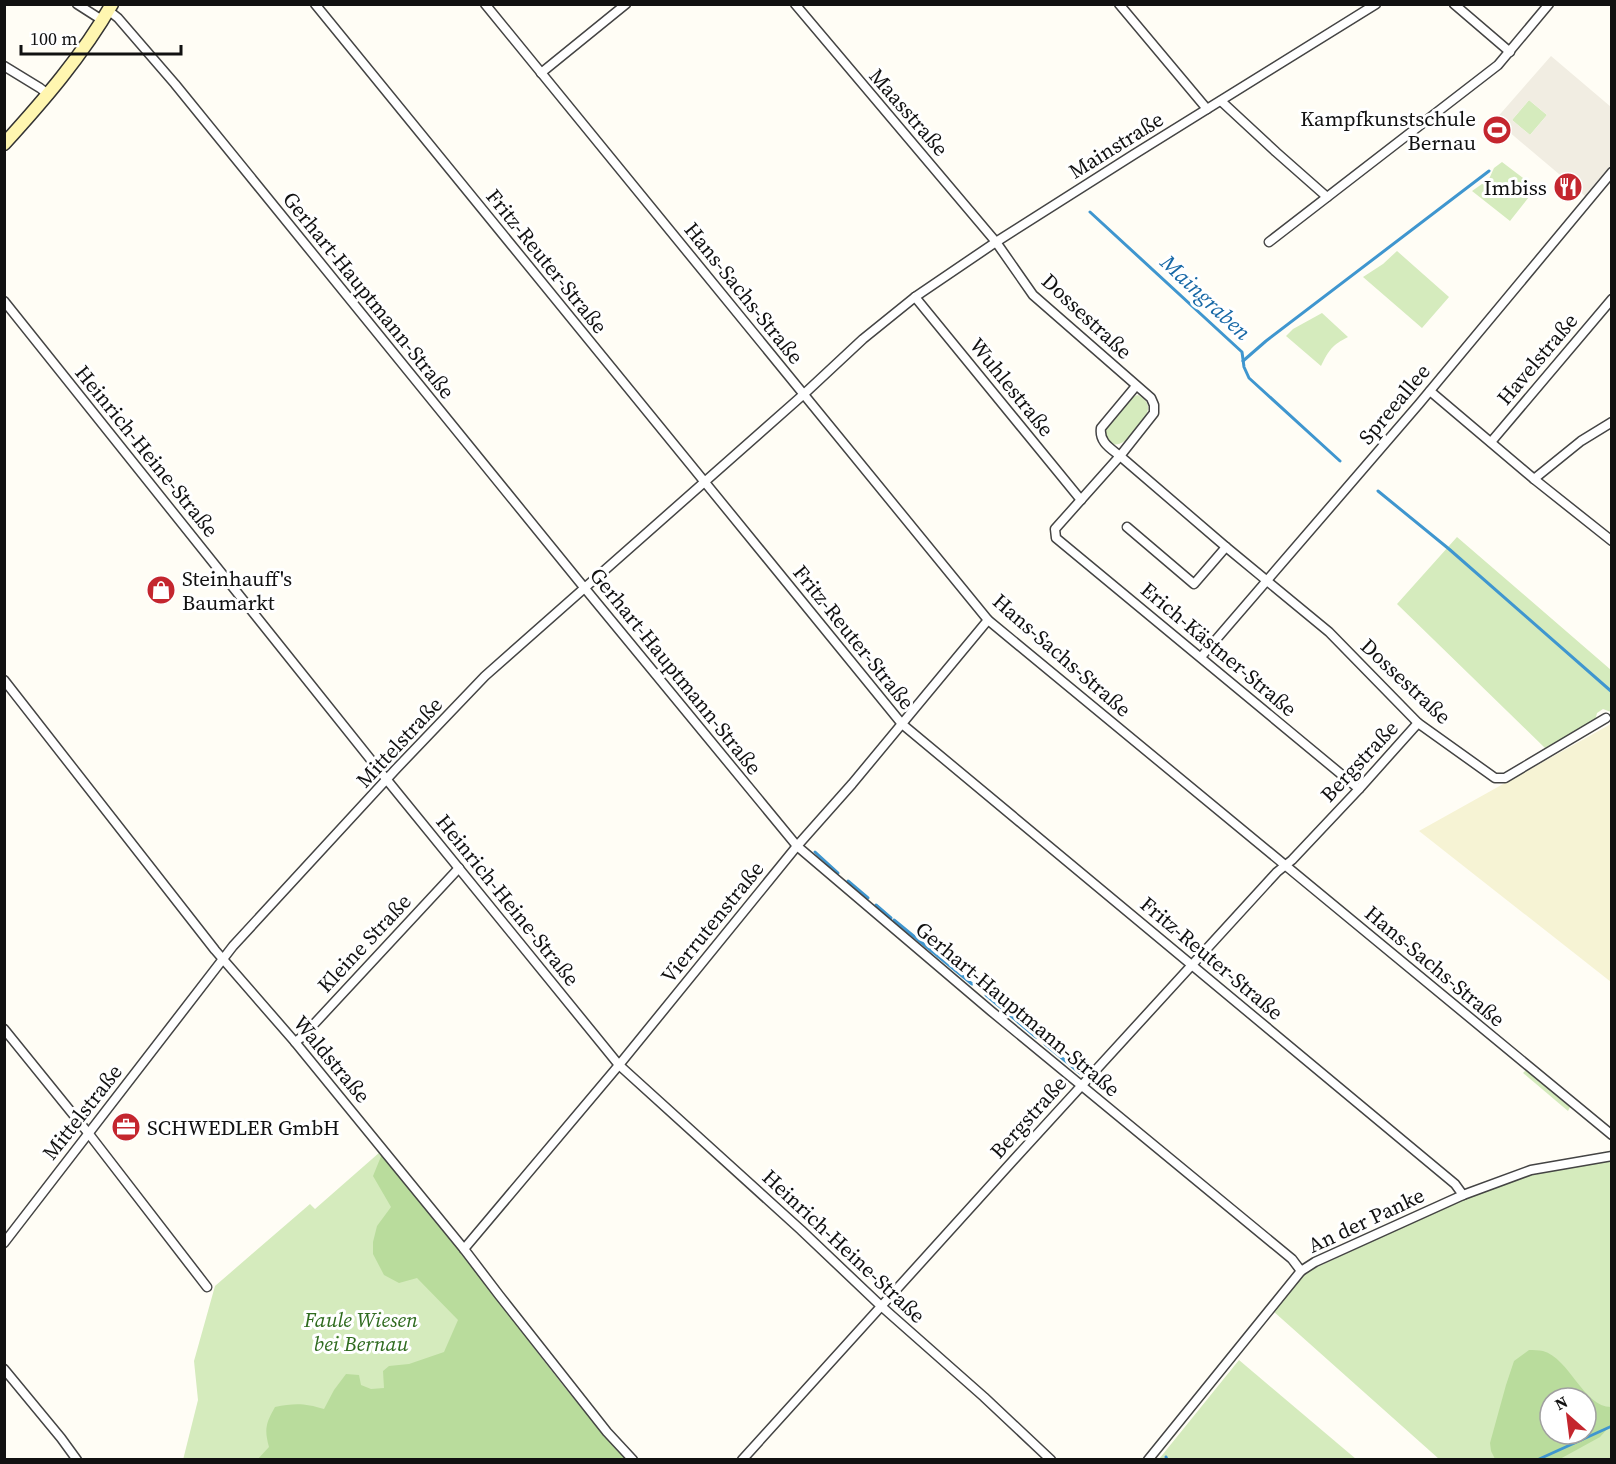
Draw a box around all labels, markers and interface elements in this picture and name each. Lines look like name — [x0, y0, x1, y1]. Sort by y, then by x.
scale bar — [21, 18, 182, 56]
text: 100 m — [30, 26, 77, 51]
street label: Maasstraße — [863, 62, 955, 162]
street label: Mainstraße — [1063, 104, 1169, 186]
place label: Kampfkunstschule Bernau — [1300, 104, 1476, 157]
sports icon: Kampfkunstschule Bernau — [1481, 114, 1513, 146]
restaurant icon: Imbiss — [1552, 171, 1584, 203]
place label: Imbiss — [1484, 173, 1547, 202]
street label: Fritz-Reuter-Straße — [480, 183, 614, 339]
street label: Gerhart-Hauptmann-Straße — [276, 185, 462, 405]
street label: Hans-Sachs-Straße — [678, 216, 810, 370]
water label: Maingraben — [1154, 247, 1258, 347]
street label: Dossestraße — [1035, 267, 1139, 365]
street label: Havelstraße — [1490, 307, 1584, 411]
street label: Wuhlestraße — [963, 331, 1061, 443]
street label: Spreeallee — [1352, 357, 1436, 451]
street label: Heinrich-Heine-Straße — [69, 359, 225, 543]
street label: Fritz-Reuter-Straße — [787, 559, 921, 715]
street label: Gerhart-Hauptmann-Straße — [583, 561, 769, 781]
place label: Steinhauff's Baumarkt — [182, 564, 292, 617]
shop icon: Steinhauff's Baumarkt — [145, 574, 177, 606]
street label: Erich-Kästner-Straße — [1135, 575, 1303, 723]
street label: Hans-Sachs-Straße — [987, 587, 1137, 723]
street label: Dossestraße — [1354, 632, 1458, 730]
street label: Mittelstraße — [349, 690, 449, 794]
street label: Bergstraße — [1314, 714, 1404, 808]
street label: Heinrich-Heine-Straße — [430, 808, 586, 992]
street label: Vierrutenstraße — [654, 855, 770, 989]
street label: Kleine Straße — [311, 887, 417, 999]
street label: Fritz-Reuter-Straße — [1134, 890, 1290, 1026]
street label: Hans-Sachs-Straße — [1359, 899, 1511, 1033]
street label: Gerhart-Hauptmann-Straße — [910, 915, 1126, 1103]
street label: Waldstraße — [287, 1009, 377, 1109]
street label: Mittelstraße — [35, 1058, 129, 1166]
street label: Bergstraße — [983, 1069, 1073, 1165]
office icon: SCHWEDLER GmbH — [110, 1111, 142, 1143]
place label: SCHWEDLER GmbH — [147, 1113, 340, 1142]
street label: Heinrich-Heine-Straße — [756, 1163, 932, 1329]
street label: An der Panke — [1303, 1180, 1429, 1260]
park label: Faule Wiesen bei Bernau — [303, 1305, 418, 1358]
north arrow — [1538, 1386, 1598, 1446]
text: N — [1551, 1390, 1572, 1415]

